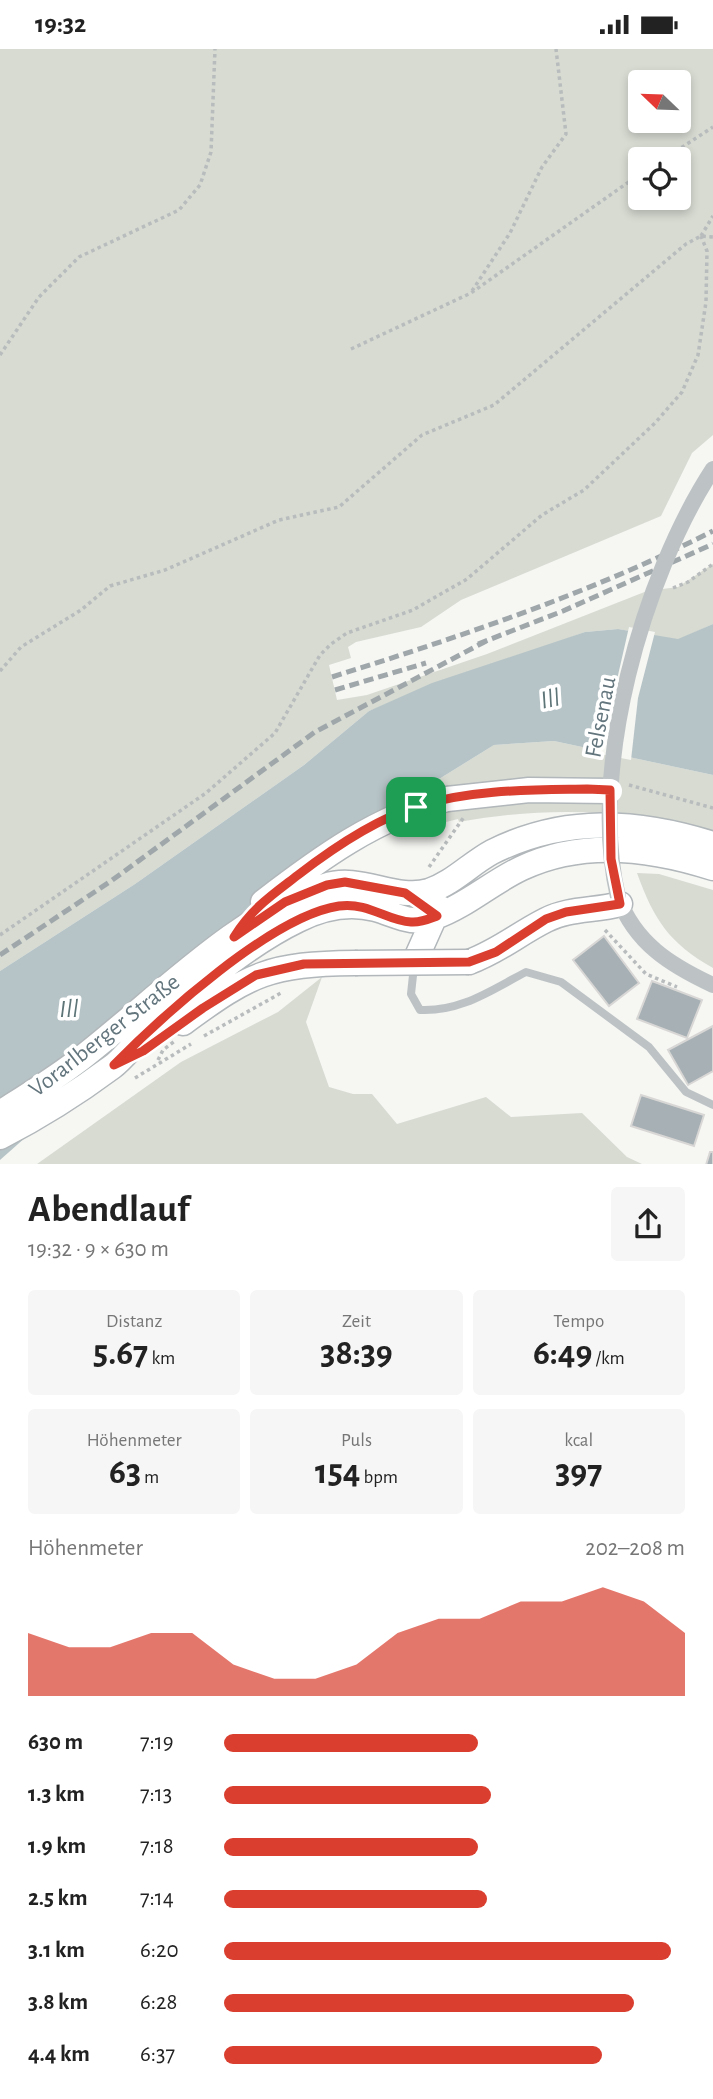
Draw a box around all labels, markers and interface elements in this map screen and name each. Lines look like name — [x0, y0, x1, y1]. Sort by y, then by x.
text: 19:32 — [35, 11, 86, 37]
north arrow — [628, 70, 691, 133]
map controls — [628, 70, 691, 210]
button: locate — [628, 147, 691, 210]
street label: Felsenau — [581, 675, 621, 760]
water label: Ill — [538, 684, 562, 714]
pin — [386, 777, 446, 837]
icon: arrive — [397, 788, 435, 826]
street label: Vorarlberger Straße — [25, 970, 184, 1102]
water label: Ill — [59, 996, 79, 1022]
button: share — [611, 1187, 685, 1261]
text: Abendlauf — [28, 1191, 189, 1229]
text: 19:32 · 9 × 630 m — [28, 1238, 169, 1261]
text: Distanz — [106, 1312, 162, 1331]
text: Zeit — [342, 1312, 371, 1331]
text: Tempo — [553, 1312, 604, 1331]
text: 5.67 — [93, 1336, 148, 1371]
text: 38:39 — [320, 1336, 393, 1371]
text: 6:49 — [533, 1336, 592, 1371]
text: km — [148, 1349, 175, 1368]
text: /km — [592, 1349, 625, 1368]
text: Höhenmeter — [87, 1431, 182, 1450]
text: Puls — [341, 1431, 372, 1450]
text: kcal — [564, 1431, 593, 1450]
text: 63 — [109, 1455, 141, 1490]
text: 154 — [315, 1455, 360, 1490]
text: 397 — [555, 1455, 602, 1490]
text: m — [141, 1468, 159, 1487]
text: bpm — [360, 1468, 398, 1487]
text: Höhenmeter — [28, 1537, 143, 1560]
text: 202–208 m — [585, 1537, 685, 1560]
text: 630 m — [28, 1731, 83, 1754]
text: 7:19 — [140, 1731, 174, 1754]
text: 1.3 km — [28, 1783, 85, 1806]
text: 7:13 — [140, 1783, 172, 1806]
text: 1.9 km — [28, 1835, 86, 1858]
text: 7:18 — [140, 1835, 174, 1858]
text: 2.5 km — [28, 1887, 87, 1910]
text: 7:14 — [140, 1887, 174, 1910]
text: 3.1 km — [28, 1939, 85, 1962]
text: 6:20 — [140, 1939, 179, 1962]
text: 3.8 km — [28, 1991, 88, 2014]
text: 6:28 — [140, 1991, 177, 2014]
text: 4.4 km — [28, 2043, 90, 2066]
text: 6:37 — [140, 2043, 175, 2066]

